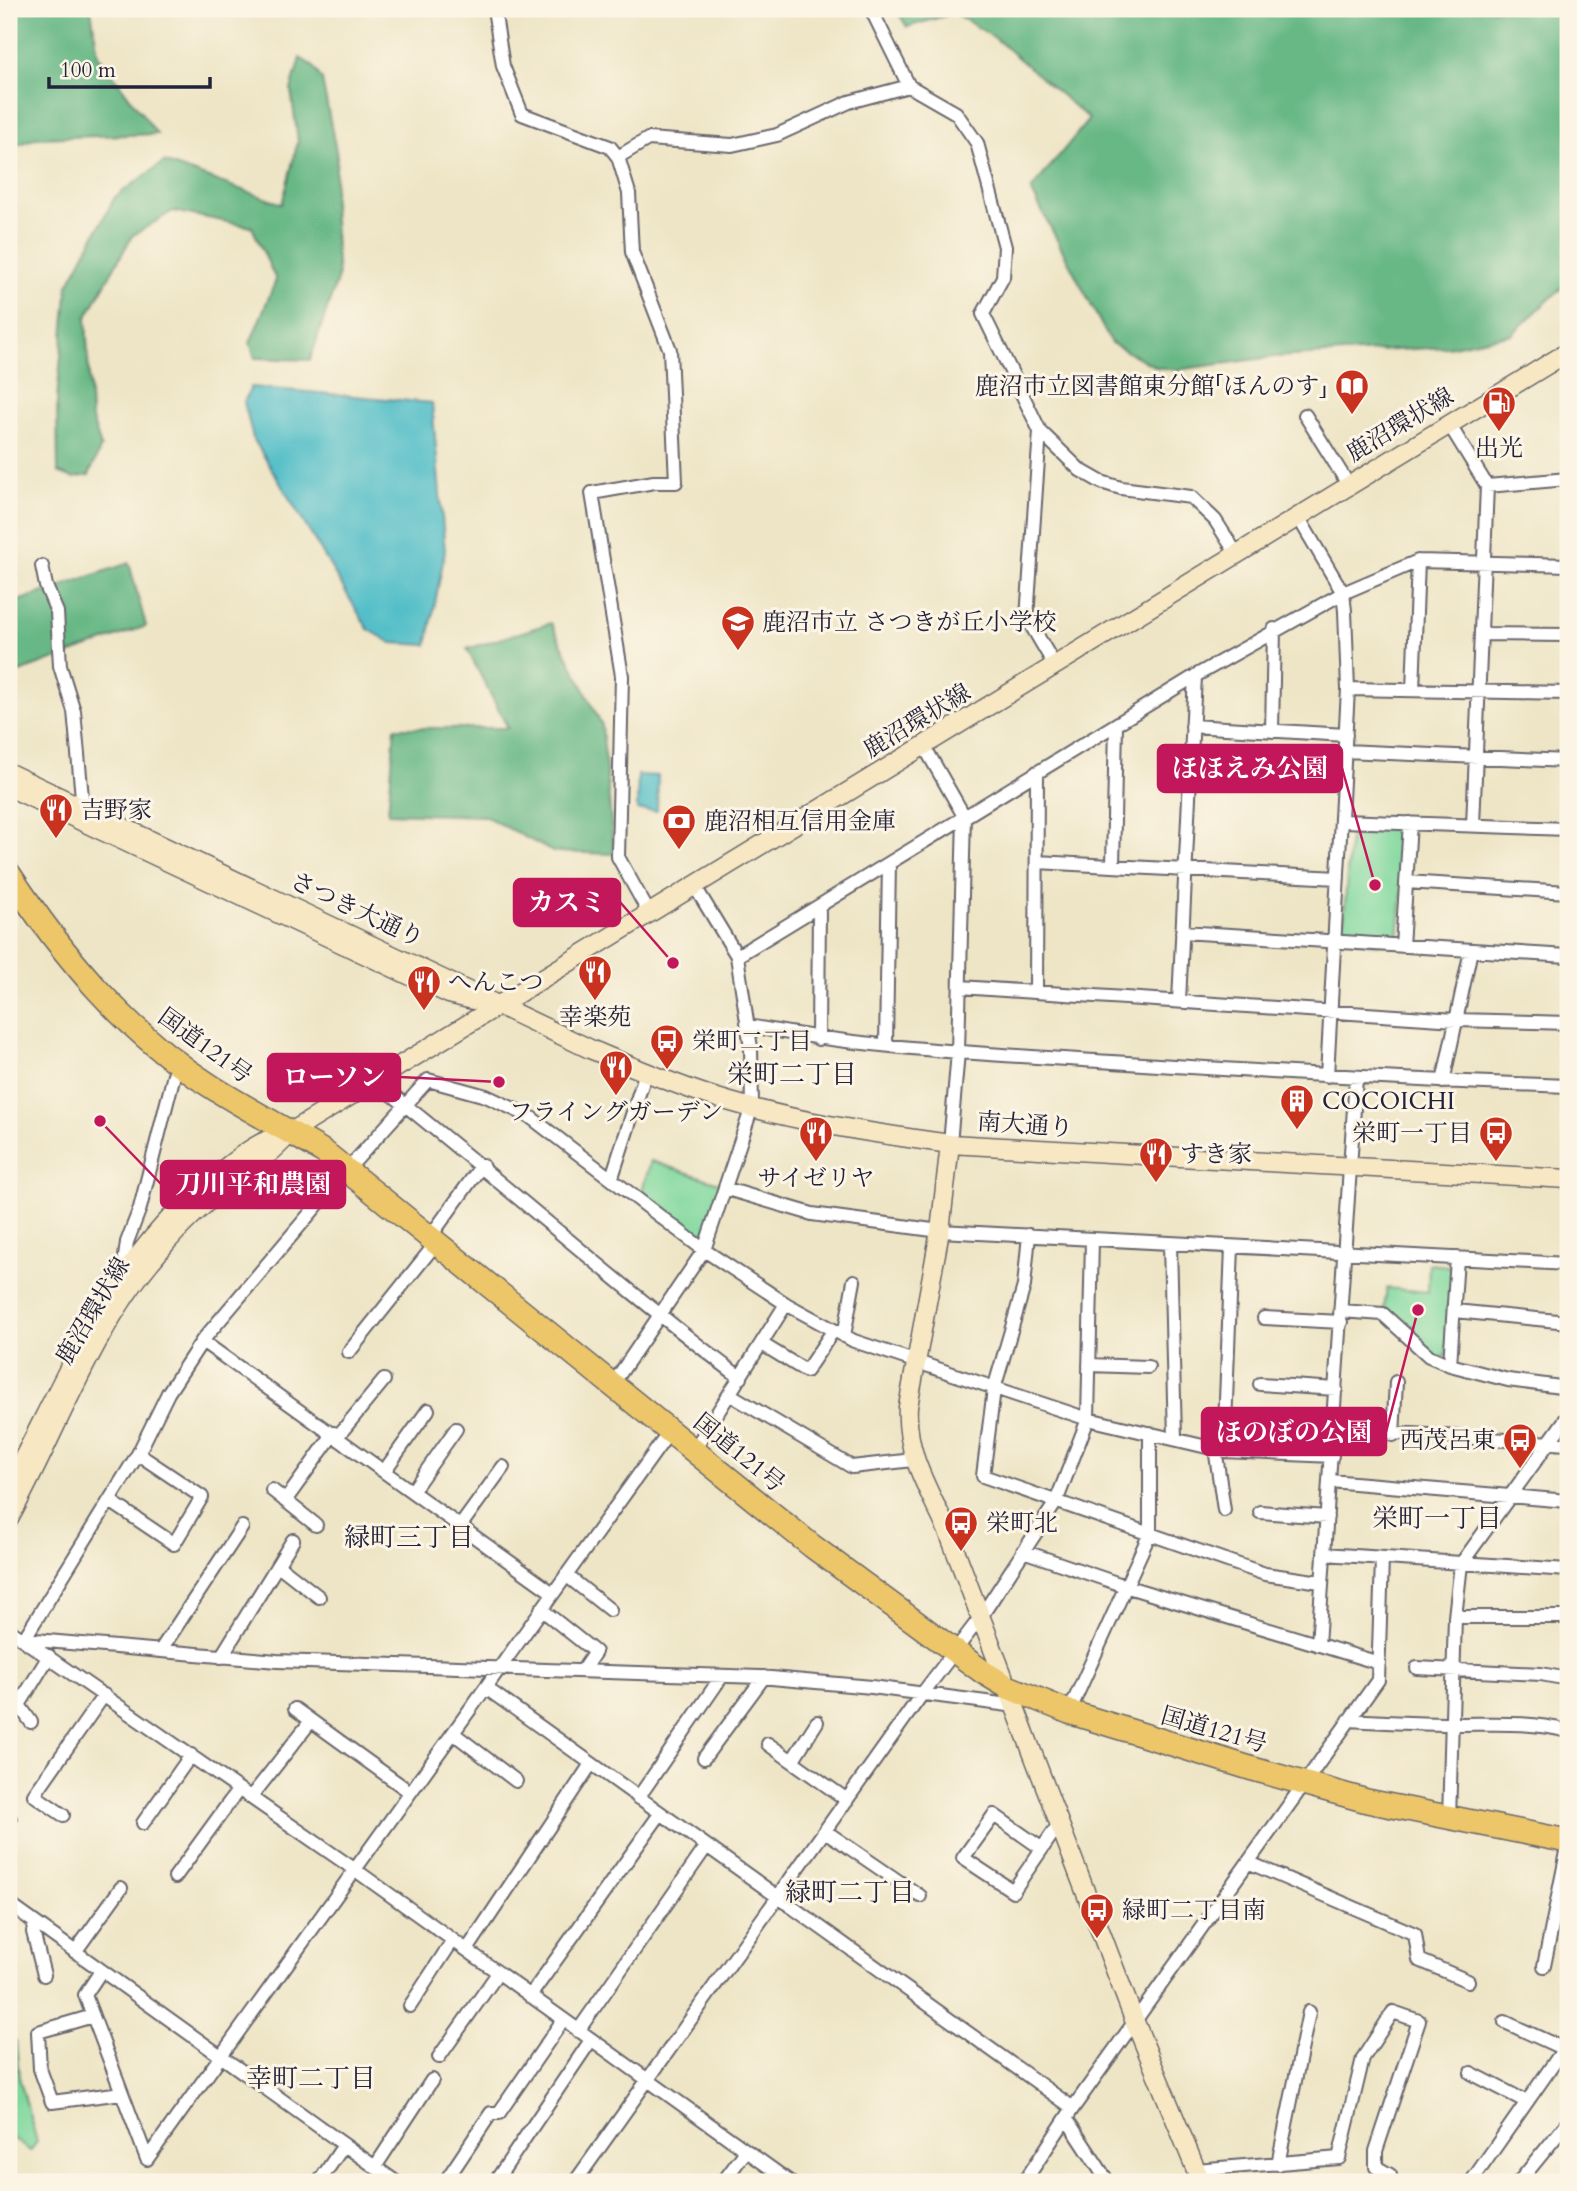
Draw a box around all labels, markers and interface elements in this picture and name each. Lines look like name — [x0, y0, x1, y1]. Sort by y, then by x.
scale bar — [49, 46, 210, 90]
text: 100 m — [60, 56, 116, 85]
library icon: 鹿沼市立図書館東分館「ほんのす」 — [1333, 367, 1371, 416]
place label: 鹿沼市立図書館東分館「ほんのす」 — [975, 370, 1328, 403]
street label: 鹿沼環状線 — [1340, 380, 1460, 470]
fuel station icon: 出光 — [1480, 384, 1518, 433]
place label: 出光 — [1475, 432, 1523, 465]
school or university icon: 鹿沼市立 さつきが丘小学校 — [719, 603, 757, 652]
place label: 鹿沼市立 さつきが丘小学校 — [762, 606, 1056, 639]
street label: 鹿沼環状線 — [857, 676, 977, 766]
callout: ほほえみ公園 — [1158, 745, 1342, 792]
text: ほほえみ公園 — [1172, 751, 1328, 786]
restaurant icon: 吉野家 — [37, 791, 75, 840]
place label: 吉野家 — [80, 794, 152, 827]
bank icon: 鹿沼相互信用金庫 — [660, 802, 698, 851]
place label: 鹿沼相互信用金庫 — [704, 805, 896, 838]
street label: さつき大通り — [285, 865, 429, 955]
callout: カスミ — [514, 879, 620, 926]
text: カスミ — [528, 885, 606, 920]
restaurant icon: 幸楽苑 — [576, 953, 614, 1002]
restaurant icon: へんこつ — [405, 963, 443, 1012]
place label: へんこつ — [448, 966, 544, 999]
street label: 国道121号 — [151, 1001, 259, 1091]
place label: 幸楽苑 — [559, 1001, 631, 1034]
bus stop icon: 栄町二丁目 — [648, 1022, 686, 1071]
place label: 栄町二丁目 — [692, 1025, 812, 1058]
restaurant icon: フライングガーデン — [597, 1048, 635, 1097]
callout: ローソン — [268, 1054, 400, 1101]
district label: 栄町二丁目 — [727, 1057, 857, 1092]
text: ローソン — [283, 1060, 385, 1095]
building icon: COCOICHI — [1278, 1082, 1316, 1131]
place label: COCOICHI — [1322, 1085, 1455, 1118]
place label: フライングガーデン — [509, 1096, 723, 1129]
street label: 南大通り — [976, 1105, 1074, 1145]
restaurant icon: サイゼリヤ — [797, 1114, 835, 1163]
bus stop icon: 栄町一丁目 — [1477, 1114, 1515, 1163]
place label: 栄町一丁目 — [1352, 1117, 1472, 1150]
restaurant icon: すき家 — [1137, 1135, 1175, 1184]
place label: すき家 — [1180, 1138, 1252, 1171]
callout: 刀川平和農園 — [161, 1161, 345, 1208]
place label: サイゼリヤ — [757, 1162, 875, 1195]
text: 刀川平和農園 — [175, 1167, 331, 1202]
street label: 鹿沼環状線 — [48, 1251, 138, 1371]
street label: 国道121号 — [686, 1406, 792, 1500]
callout: ほのぼの公園 — [1202, 1408, 1386, 1455]
text: ほのぼの公園 — [1216, 1415, 1372, 1450]
bus stop icon: 西茂呂東 — [1501, 1421, 1539, 1470]
place label: 西茂呂東 — [1400, 1424, 1496, 1457]
district label: 栄町一丁目 — [1372, 1501, 1502, 1536]
bus stop icon: 栄町北 — [942, 1504, 980, 1553]
place label: 栄町北 — [986, 1507, 1058, 1540]
district label: 緑町三丁目 — [344, 1520, 474, 1555]
street label: 国道121号 — [1157, 1699, 1271, 1761]
district label: 緑町二丁目 — [785, 1875, 915, 1910]
bus stop icon: 緑町二丁目南 — [1078, 1891, 1116, 1940]
place label: 緑町二丁目南 — [1122, 1894, 1266, 1927]
district label: 幸町二丁目 — [246, 2061, 376, 2096]

